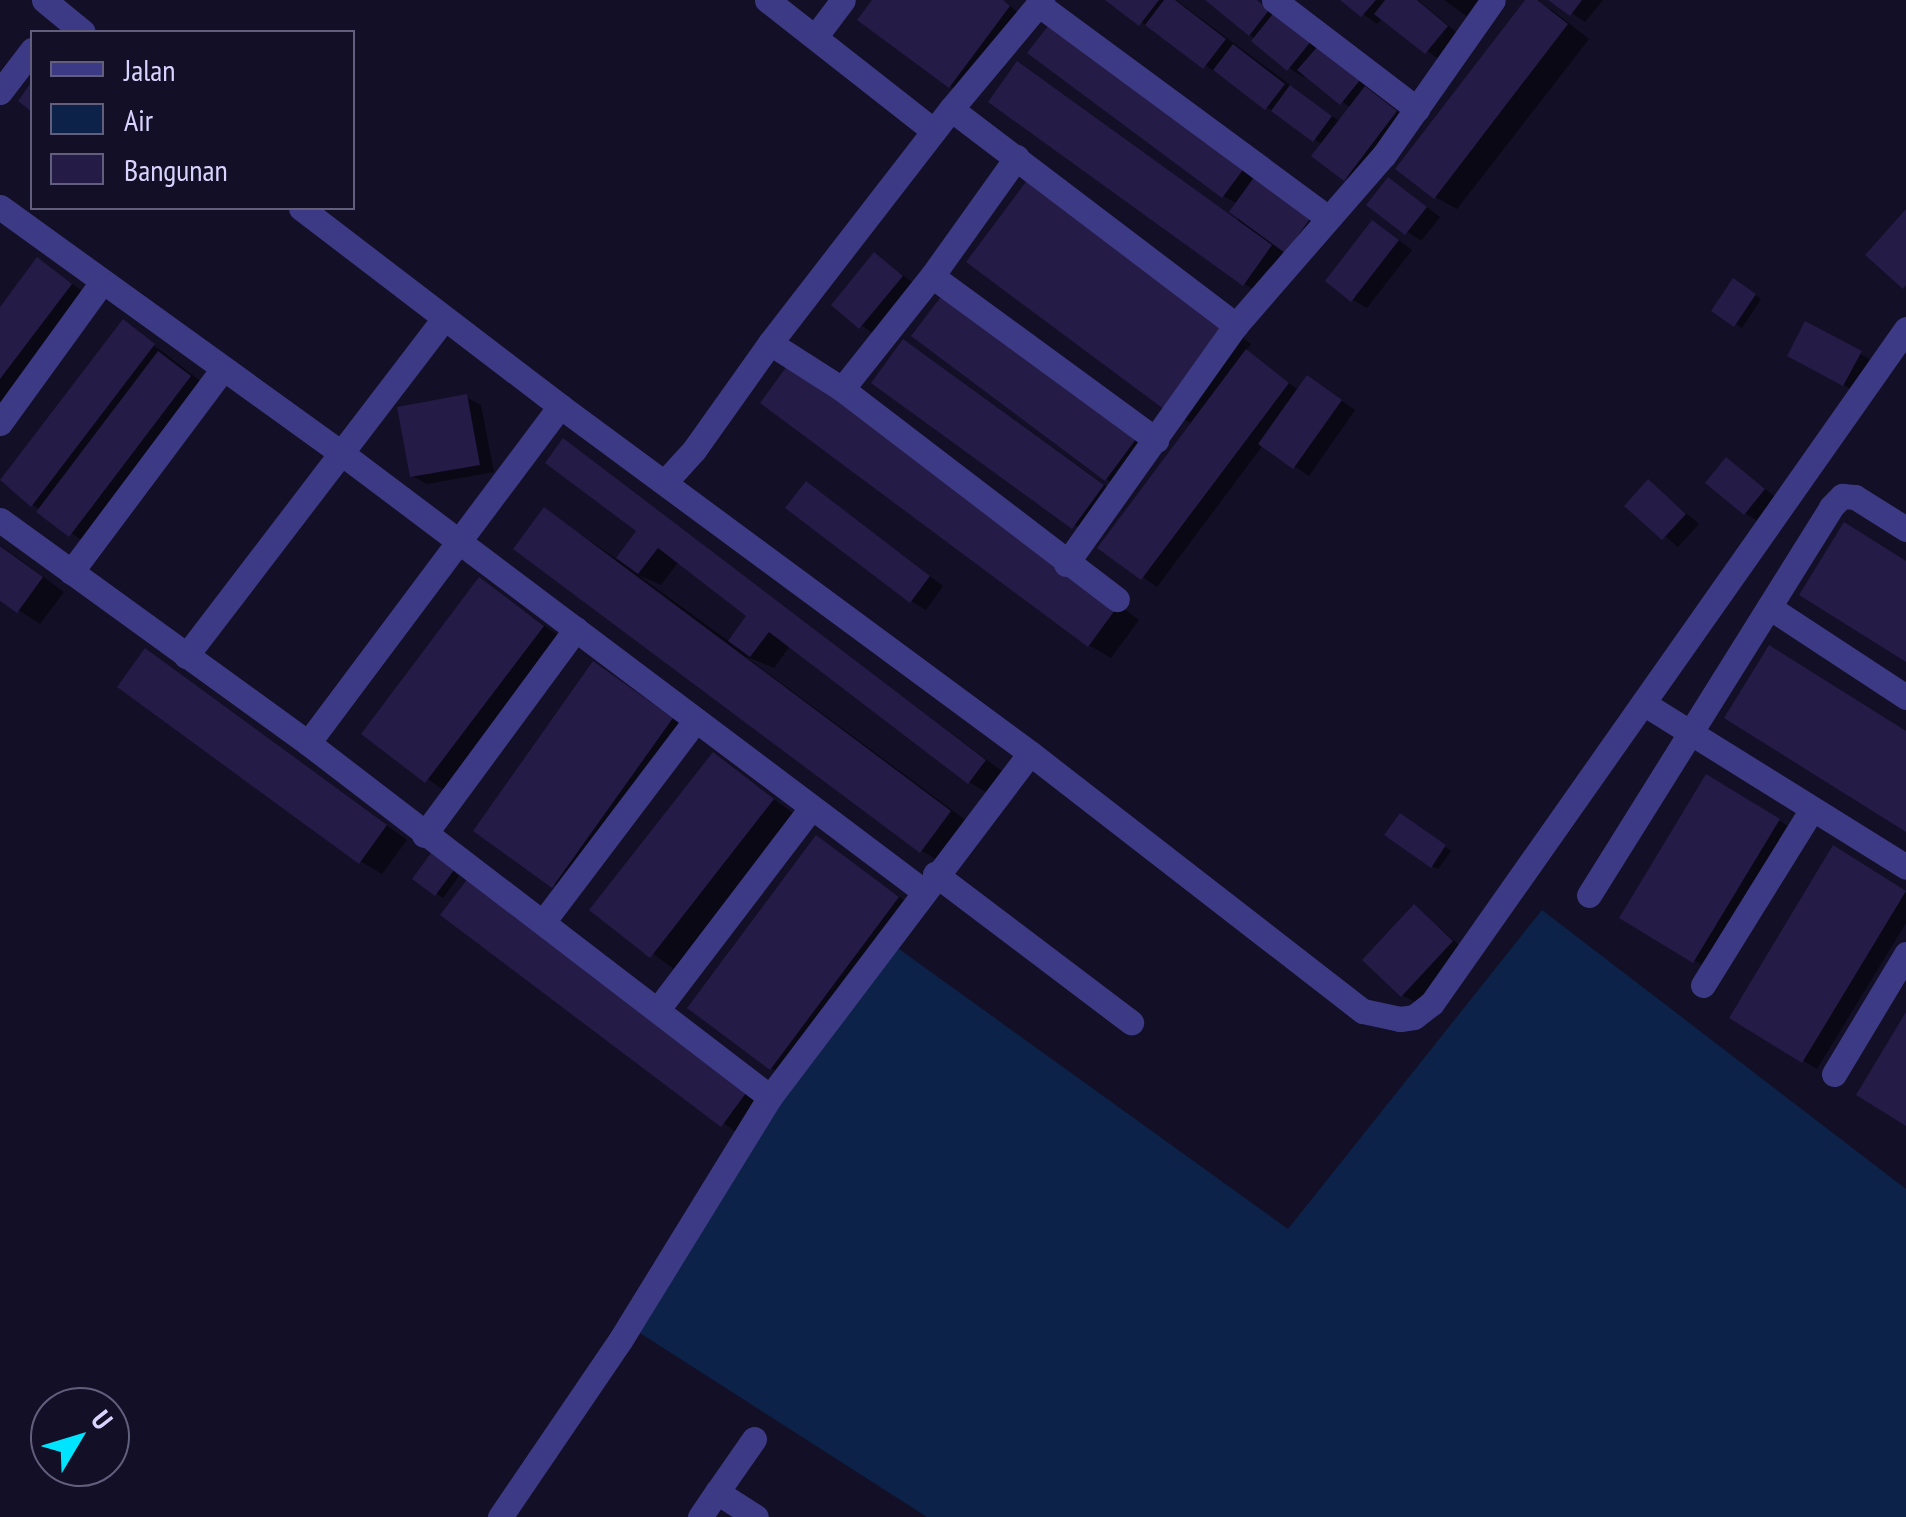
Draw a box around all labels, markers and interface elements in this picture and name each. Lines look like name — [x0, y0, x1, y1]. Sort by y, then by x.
legend — [30, 30, 355, 210]
text: Jalan — [124, 50, 175, 89]
text: Air — [124, 100, 153, 139]
text: Bangunan — [124, 150, 228, 189]
north arrow — [30, 1387, 130, 1487]
text: U — [83, 1402, 121, 1437]

